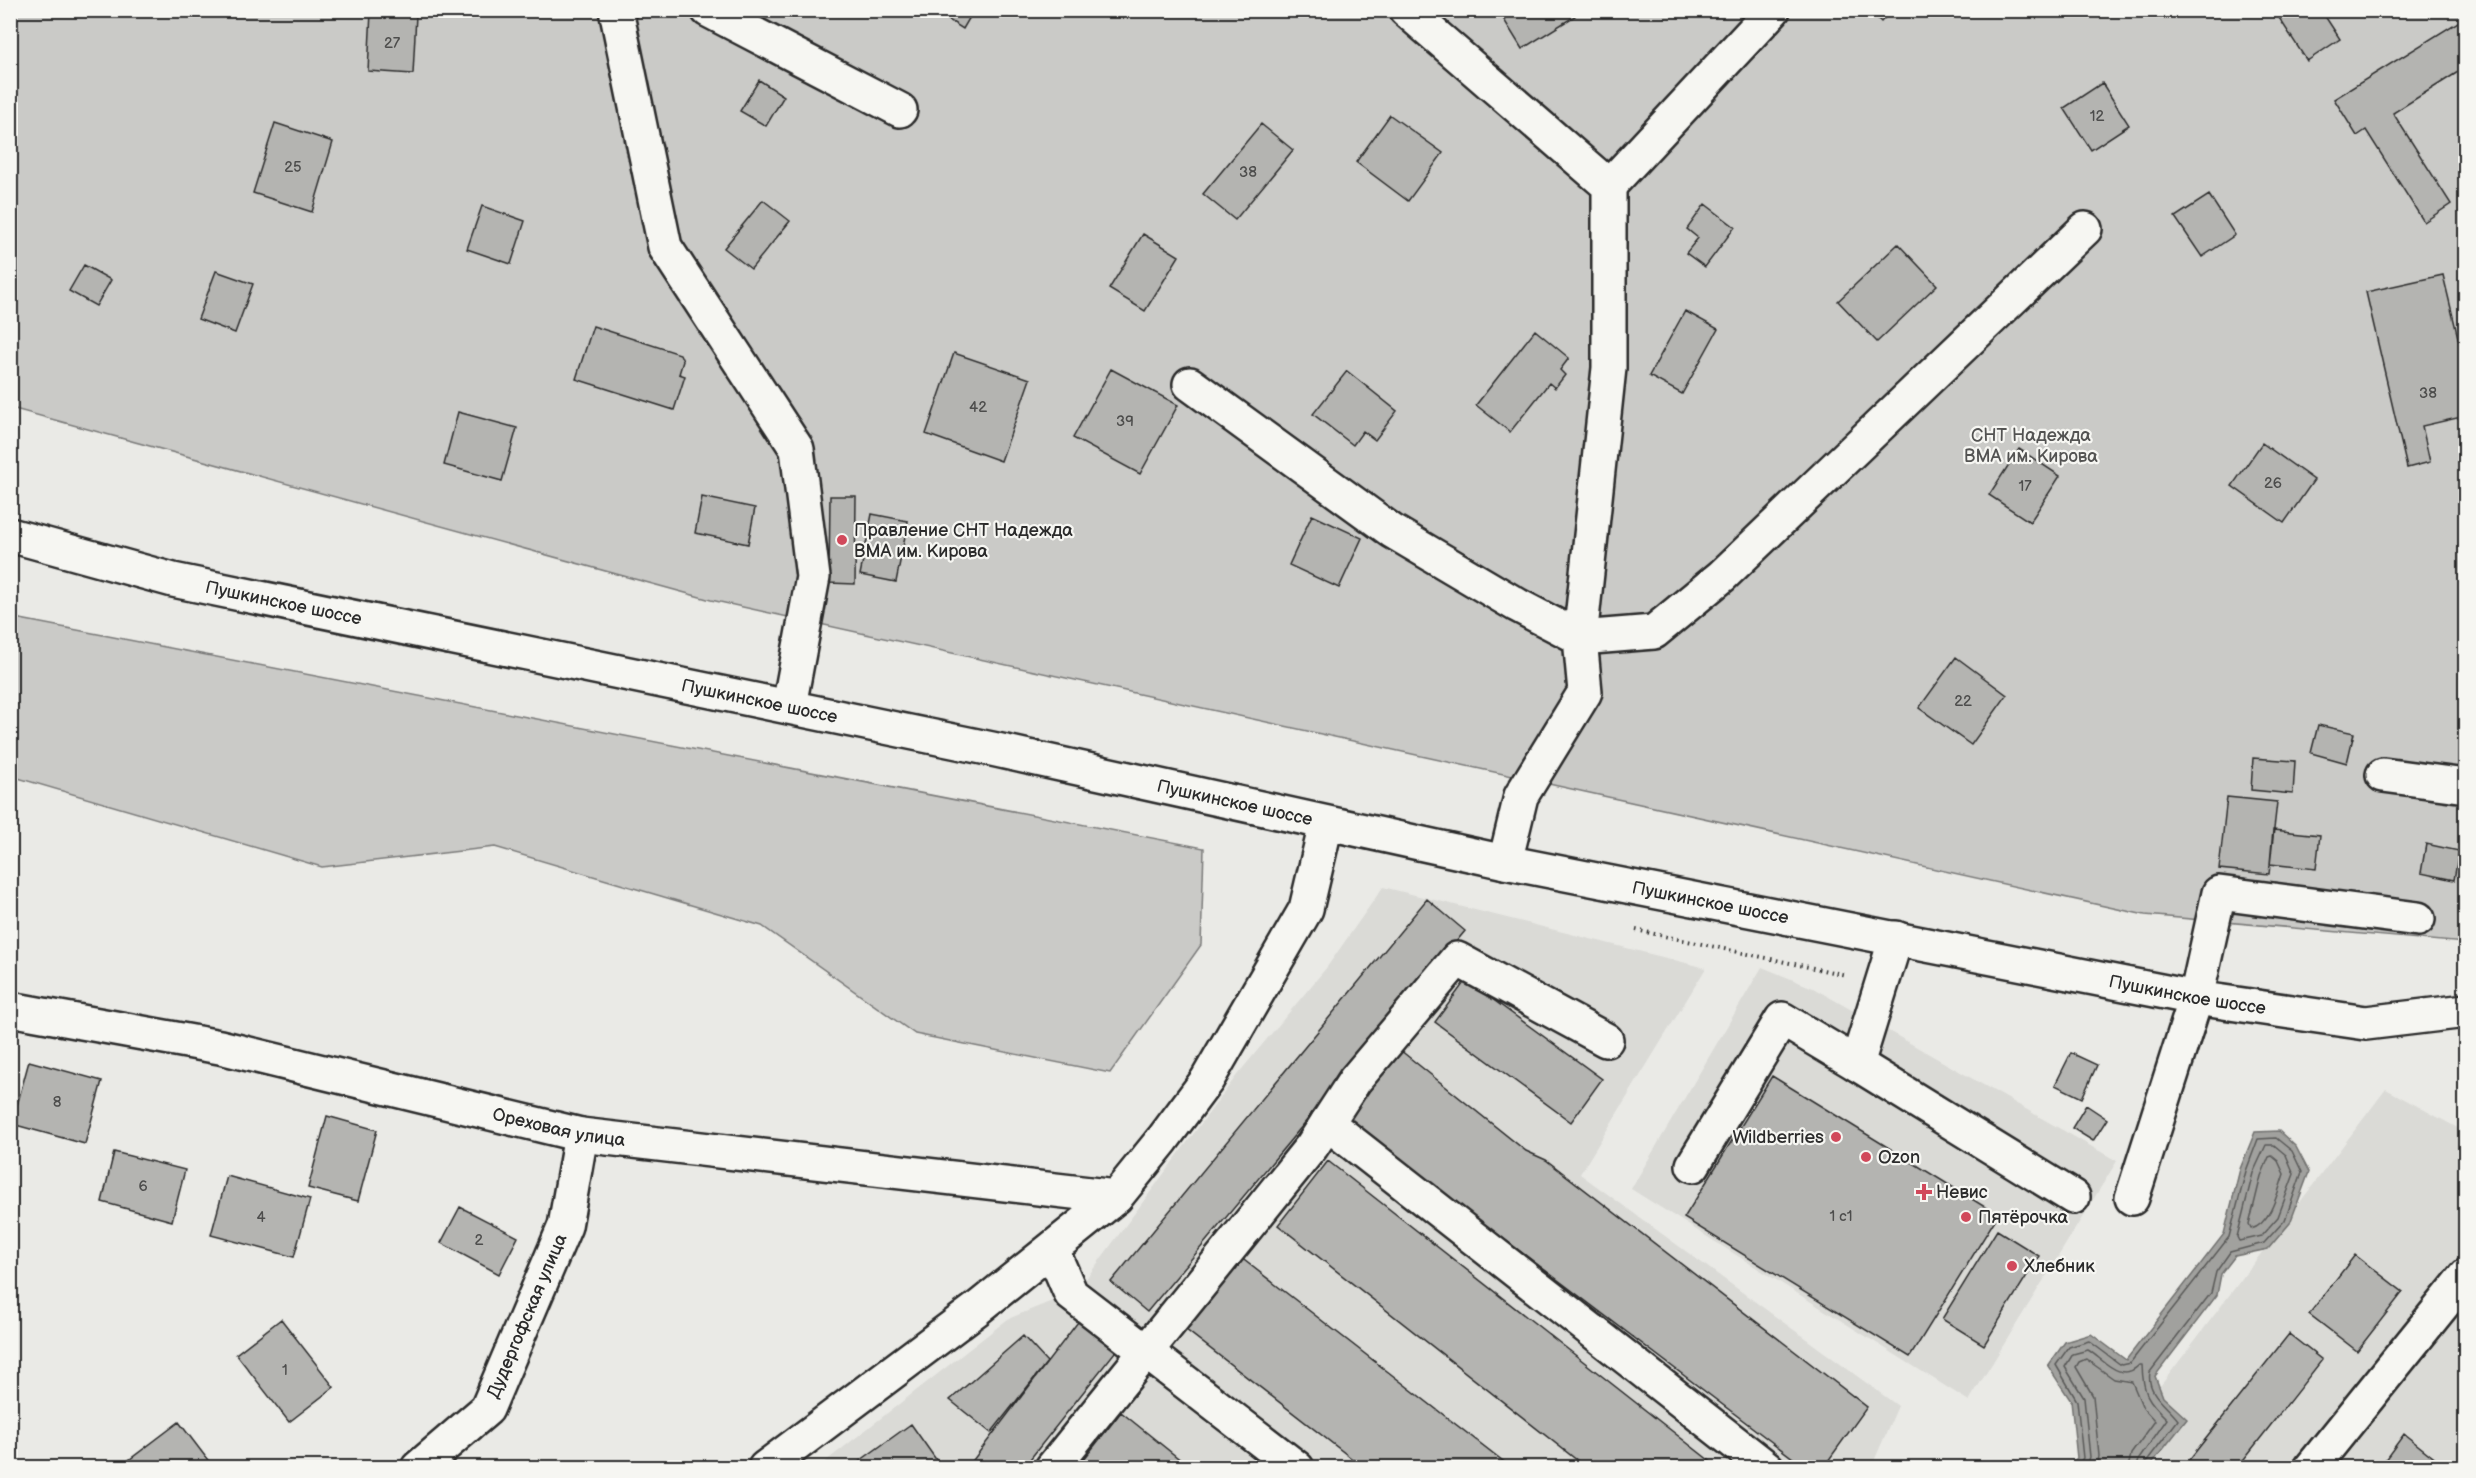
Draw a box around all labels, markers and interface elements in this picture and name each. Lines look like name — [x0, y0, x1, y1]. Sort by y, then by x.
house number: 27 — [384, 34, 401, 53]
house number: 12 — [2090, 107, 2104, 126]
house number: 25 — [284, 158, 302, 177]
house number: 38 — [1239, 163, 1257, 182]
house number: 38 — [2419, 384, 2437, 403]
house number: 42 — [969, 398, 987, 417]
house number: 39 — [1116, 412, 1134, 431]
park label: СНТ Надежда ВМА им. Кирова — [1964, 425, 2098, 467]
house number: 26 — [2264, 474, 2282, 493]
house number: 17 — [2018, 477, 2032, 496]
place label: Правление СНТ Надежда ВМА им. Кирова — [854, 520, 1073, 562]
marker: Правление СНТ Надежда ВМА им. Кирова — [835, 533, 849, 547]
street label: Пушкинское шоссе — [204, 577, 363, 630]
street label: Пушкинское шоссе — [679, 675, 839, 728]
house number: 22 — [1954, 692, 1972, 711]
street label: Пушкинское шоссе — [1155, 776, 1315, 830]
street label: Пушкинское шоссе — [1630, 877, 1790, 929]
street label: Пушкинское шоссе — [2107, 971, 2267, 1019]
house number: 8 — [53, 1093, 62, 1112]
street label: Ореховая улица — [490, 1104, 627, 1151]
place label: Wildberries — [1732, 1127, 1824, 1148]
marker: Wildberries — [1829, 1130, 1843, 1144]
place label: Ozon — [1878, 1147, 1920, 1168]
marker: Ozon — [1859, 1150, 1873, 1164]
house number: 6 — [138, 1177, 148, 1196]
place label: Невис — [1936, 1182, 1988, 1203]
marker: Невис — [1917, 1185, 1931, 1199]
house number: 1 с1 — [1829, 1207, 1853, 1226]
place label: Пятёрочка — [1978, 1207, 2069, 1228]
house number: 4 — [256, 1208, 266, 1227]
marker: Пятёрочка — [1959, 1210, 1973, 1224]
street label: Дудергофская улица — [483, 1230, 572, 1402]
house number: 2 — [475, 1231, 484, 1250]
place label: Хлебник — [2024, 1256, 2095, 1277]
marker: Хлебник — [2005, 1259, 2019, 1273]
house number: 1 — [282, 1361, 288, 1380]

